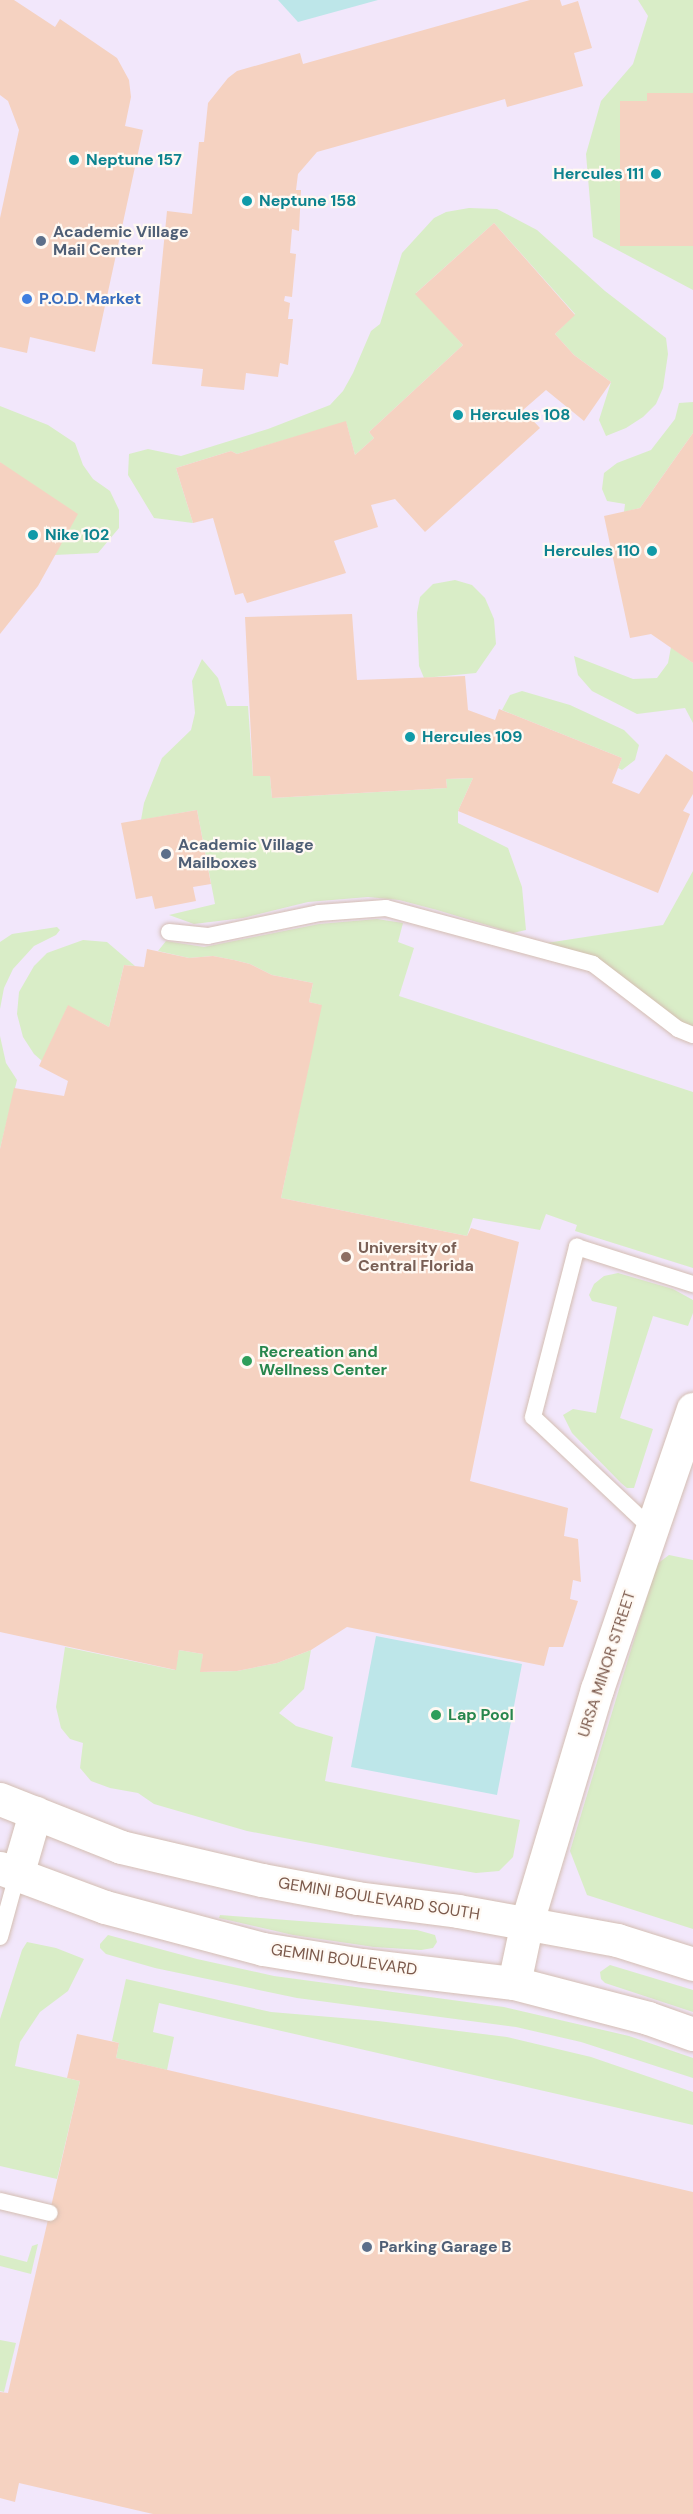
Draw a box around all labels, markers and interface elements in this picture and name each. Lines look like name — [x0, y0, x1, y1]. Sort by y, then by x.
place label: Neptune 157 — [86, 150, 182, 170]
marker: Neptune 157 — [67, 153, 81, 167]
place label: Hercules 111 — [553, 164, 644, 184]
marker: Hercules 111 — [649, 167, 663, 181]
place label: Neptune 158 — [259, 191, 356, 211]
marker: Neptune 158 — [240, 194, 254, 208]
place label: Academic Village Mail Center — [53, 222, 189, 260]
marker: Academic Village Mail Center — [34, 234, 48, 248]
place label: P.O.D. Market — [39, 289, 141, 309]
marker: P.O.D. Market — [20, 292, 34, 306]
place label: Hercules 108 — [470, 405, 570, 425]
marker: Hercules 108 — [451, 408, 465, 422]
place label: Nike 102 — [45, 525, 109, 545]
marker: Nike 102 — [26, 528, 40, 542]
place label: Hercules 110 — [544, 541, 640, 561]
marker: Hercules 110 — [645, 544, 659, 558]
place label: Hercules 109 — [422, 727, 522, 747]
marker: Hercules 109 — [403, 730, 417, 744]
place label: Academic Village Mailboxes — [178, 835, 314, 873]
marker: Academic Village Mailboxes — [159, 847, 173, 861]
place label: University of Central Florida — [358, 1238, 474, 1276]
marker: University of Central Florida — [339, 1250, 353, 1264]
place label: Recreation and Wellness Center — [259, 1342, 387, 1380]
marker: Recreation and Wellness Center — [240, 1354, 254, 1368]
street label: URSA MINOR STREET — [574, 1588, 640, 1740]
place label: Lap Pool — [448, 1705, 514, 1725]
marker: Lap Pool — [429, 1708, 443, 1722]
street label: GEMINI BOULEVARD SOUTH — [277, 1874, 481, 1924]
street label: GEMINI BOULEVARD — [270, 1940, 418, 1980]
place label: Parking Garage B — [379, 2237, 512, 2257]
marker: Parking Garage B — [360, 2240, 374, 2254]

